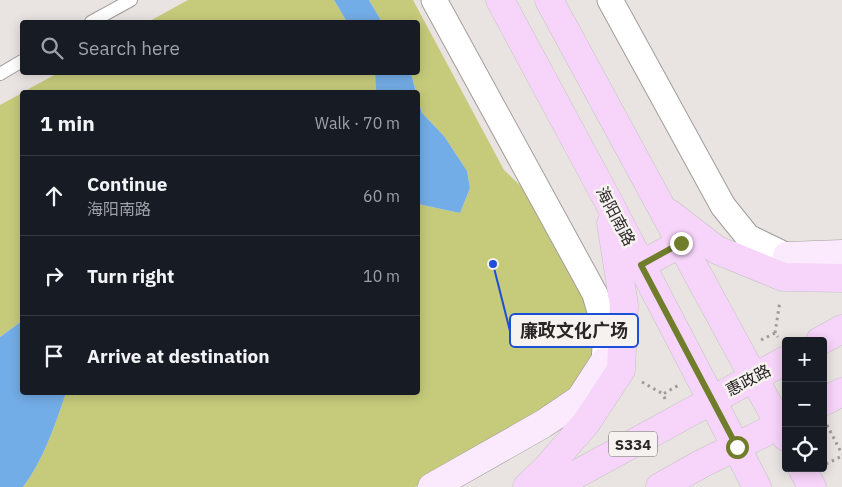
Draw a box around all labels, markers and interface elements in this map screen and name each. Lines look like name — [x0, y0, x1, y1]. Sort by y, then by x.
search box — [20, 20, 420, 75]
icon: search — [38, 34, 66, 62]
text: Search here — [78, 36, 180, 60]
text: 1 min — [40, 109, 95, 137]
text: Walk · 70 m — [315, 113, 400, 133]
text: Continue — [87, 172, 167, 196]
icon: ahead — [40, 182, 68, 210]
street label: 海阳南路 — [592, 183, 640, 249]
text: 60 m — [363, 186, 400, 206]
text: 海阳南路 — [87, 199, 151, 219]
route end — [670, 232, 693, 255]
icon: right — [40, 262, 68, 290]
text: Turn right — [87, 264, 174, 288]
text: 10 m — [363, 266, 400, 286]
callout: 廉政文化广场 — [510, 314, 638, 347]
text: 廉政文化广场 — [520, 319, 628, 342]
map controls — [782, 337, 827, 472]
button: + — [782, 337, 827, 382]
icon: arrive — [40, 342, 68, 370]
text: Arrive at destination — [87, 344, 270, 368]
street label: 惠政路 — [722, 360, 774, 400]
button: − — [782, 382, 827, 427]
button: locate — [782, 427, 827, 472]
road number: S334 — [609, 432, 657, 456]
route start — [726, 436, 749, 459]

